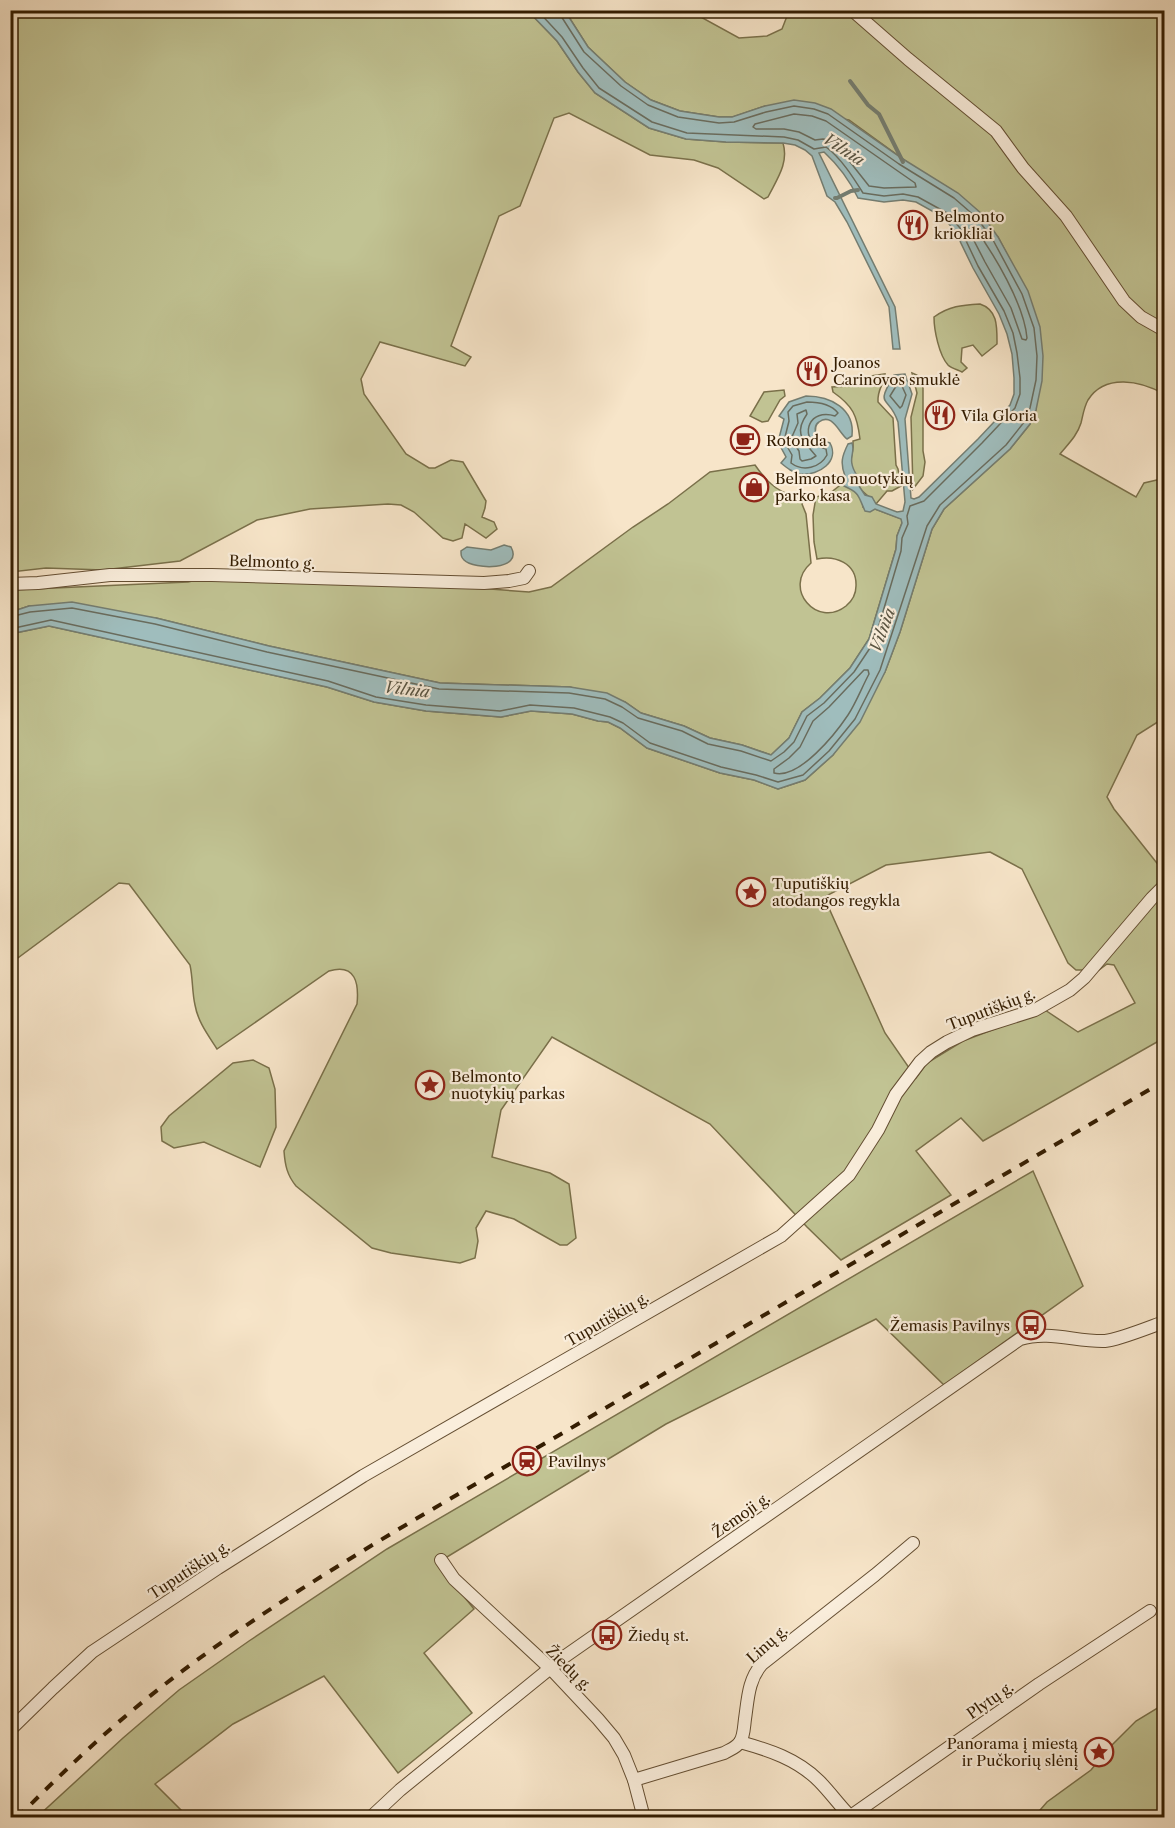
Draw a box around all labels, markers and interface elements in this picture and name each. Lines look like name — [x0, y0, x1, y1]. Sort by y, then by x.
water label: Vilnia — [819, 128, 869, 170]
place label: Belmonto kriokliai — [934, 207, 1004, 243]
restaurant icon: Belmonto kriokliai — [897, 209, 929, 241]
place label: Joanos Carinovos smuklė — [831, 353, 960, 389]
restaurant icon: Joanos Carinovos smuklė — [796, 355, 828, 387]
restaurant icon: Vila Gloria — [924, 399, 956, 431]
place label: Vila Gloria — [960, 406, 1037, 425]
cafe icon: Rotonda — [729, 424, 761, 456]
place label: Rotonda — [766, 431, 827, 450]
place label: Belmonto nuotykių parko kasa — [775, 469, 914, 505]
shop icon: Belmonto nuotykių parko kasa — [738, 471, 770, 503]
street label: Belmonto g. — [229, 551, 315, 573]
water label: Vilnia — [865, 605, 899, 655]
water label: Vilnia — [383, 676, 431, 702]
place label: Tuputiškių atodangos regykla — [772, 874, 900, 910]
place icon: Tuputiškių atodangos regykla — [735, 876, 767, 908]
street label: Tuputiškių g. — [944, 983, 1038, 1035]
place label: Belmonto nuotykių parkas — [451, 1067, 565, 1103]
place icon: Belmonto nuotykių parkas — [414, 1069, 446, 1101]
street label: Tuputiškių g. — [562, 1288, 652, 1350]
bus stop icon: Žemasis Pavilnys — [1015, 1309, 1047, 1341]
place label: Žemasis Pavilnys — [890, 1316, 1010, 1335]
station icon: Pavilnys — [511, 1445, 543, 1477]
place label: Pavilnys — [548, 1452, 606, 1471]
street label: Žemoji g. — [708, 1488, 774, 1542]
street label: Tuputiškių g. — [145, 1537, 233, 1603]
bus stop icon: Žiedų st. — [591, 1619, 623, 1651]
street label: Linų g. — [743, 1621, 791, 1667]
place label: Žiedų st. — [628, 1626, 689, 1645]
street label: Žiedų g. — [542, 1641, 596, 1695]
street label: Plytų g. — [963, 1677, 1017, 1723]
place label: Panorama į miestą ir Pučkorių slėnį — [947, 1734, 1078, 1770]
place icon: Panorama į miestą ir Pučkorių slėnį — [1083, 1736, 1115, 1768]

